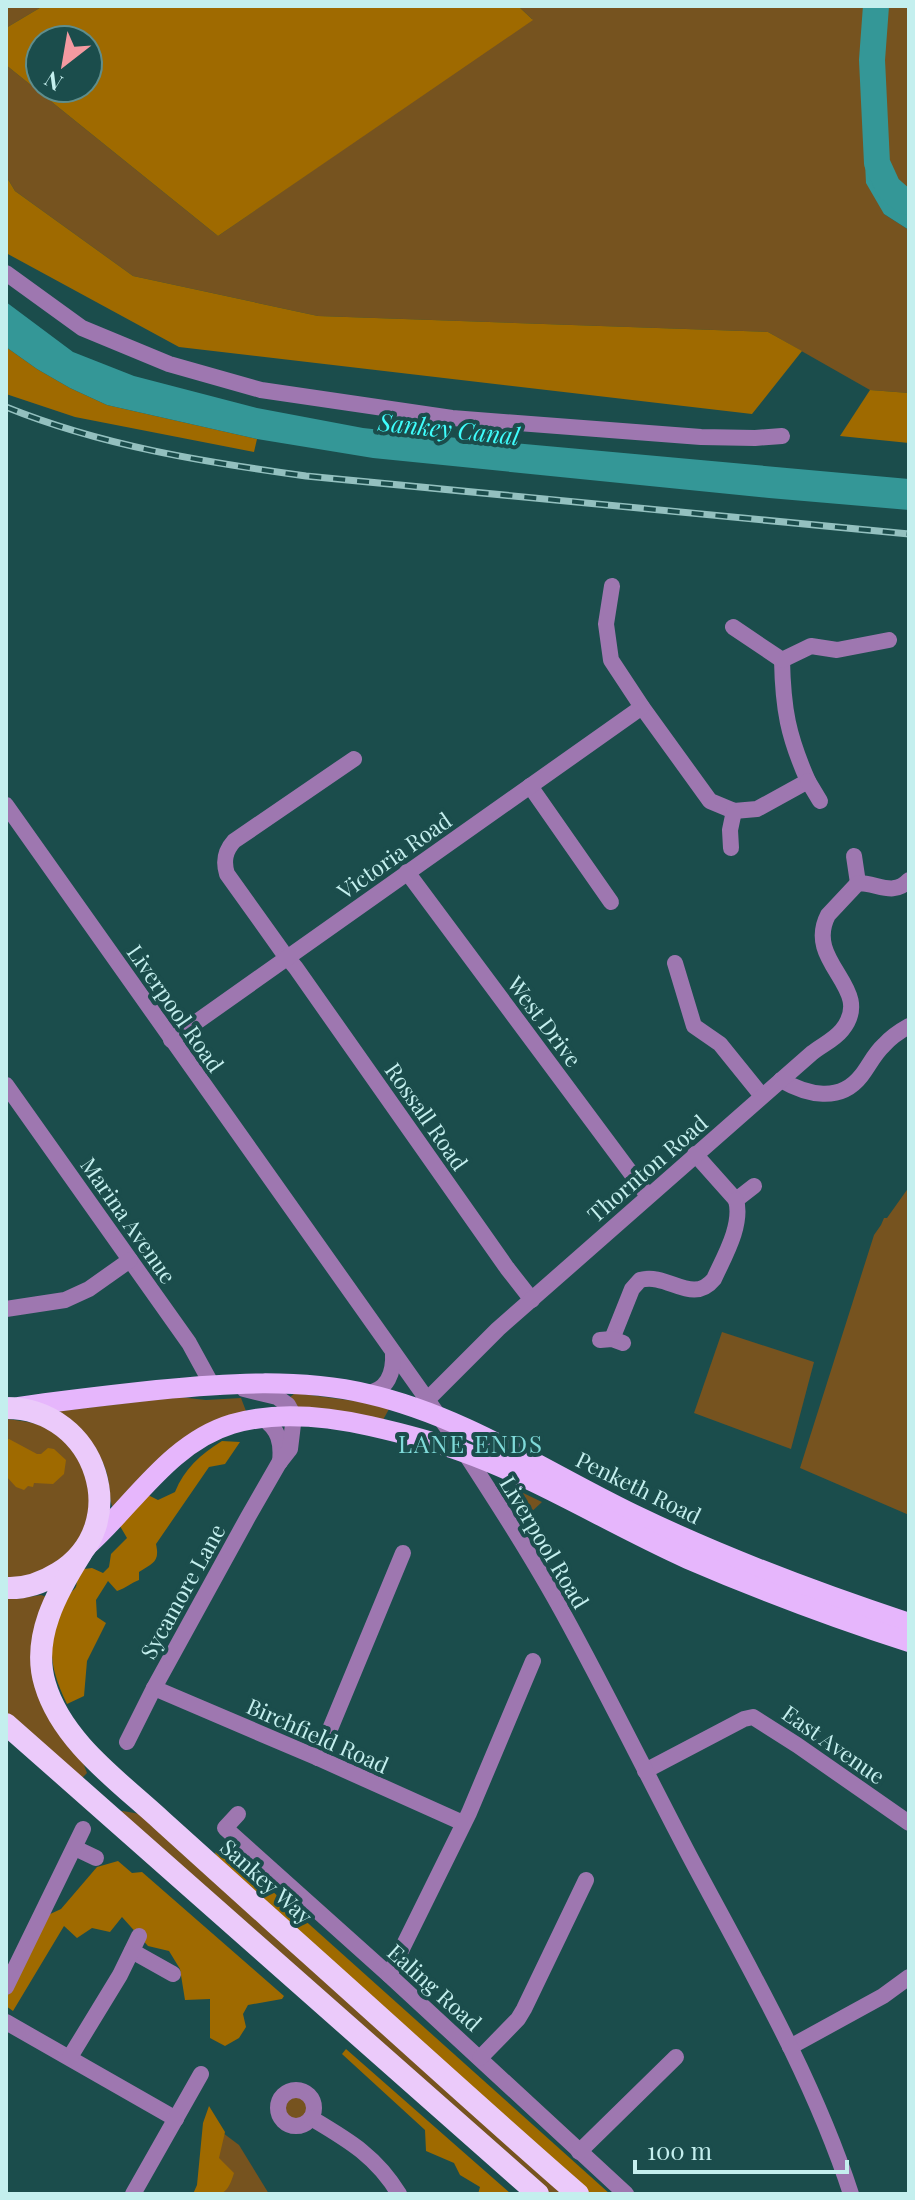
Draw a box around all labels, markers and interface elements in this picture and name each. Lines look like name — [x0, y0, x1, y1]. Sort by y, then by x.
north arrow — [24, 24, 104, 104]
text: N — [39, 65, 68, 99]
water label: Sankey Canal — [376, 405, 523, 451]
street label: Victoria Road — [330, 805, 457, 906]
street label: Liverpool Road — [121, 938, 231, 1078]
street label: West Drive — [500, 969, 589, 1072]
street label: Rossall Road — [379, 1056, 475, 1176]
street label: Thornton Road — [581, 1107, 714, 1229]
street label: Marina Avenue — [74, 1151, 184, 1289]
district label: LANE ENDS — [398, 1427, 544, 1459]
street label: Penketh Road — [571, 1444, 707, 1530]
street label: Liverpool Road — [494, 1470, 596, 1614]
street label: Sycamore Lane — [132, 1518, 232, 1664]
street label: Birchfield Road — [242, 1690, 394, 1780]
street label: East Avenue — [777, 1698, 891, 1790]
street label: Sankey Way — [214, 1832, 320, 1930]
street label: Ealing Road — [381, 1937, 489, 2037]
scale bar — [635, 2124, 847, 2174]
text: 100 m — [647, 2134, 712, 2166]

